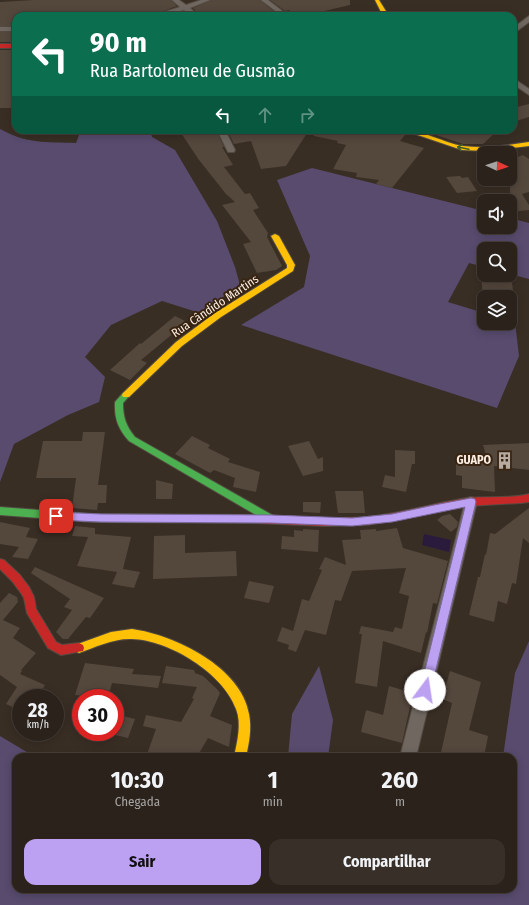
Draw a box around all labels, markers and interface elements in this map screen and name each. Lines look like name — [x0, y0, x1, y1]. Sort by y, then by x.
text: 90 m — [90, 26, 147, 59]
icon: left — [24, 28, 76, 80]
text: Rua Bartolomeu de Gusmão — [90, 60, 295, 82]
icon: left — [212, 104, 234, 126]
icon: ahead — [254, 104, 276, 126]
icon: right — [296, 104, 318, 126]
one-way arrow — [456, 143, 469, 151]
north arrow — [477, 146, 517, 186]
map controls — [477, 146, 517, 330]
button: sound — [477, 194, 517, 234]
button: search — [477, 242, 517, 282]
street label: Rua Cândido Martins — [169, 272, 261, 340]
button: layers — [477, 290, 517, 330]
building icon: GUAPO — [494, 450, 514, 470]
place label: GUAPO — [456, 453, 491, 467]
pin — [39, 499, 73, 533]
icon: arrive — [45, 505, 67, 527]
position arrow — [404, 669, 446, 711]
speed limit sign: 30 — [72, 689, 124, 741]
text: 28 — [28, 698, 48, 722]
text: km/h — [27, 719, 49, 731]
text: 10:30 — [111, 766, 164, 794]
text: 1 — [268, 766, 278, 794]
text: 260 — [382, 766, 418, 794]
text: Chegada — [115, 794, 160, 809]
text: min — [263, 794, 283, 809]
text: m — [395, 794, 405, 809]
button: Sair — [24, 839, 261, 885]
button: Compartilhar — [269, 839, 505, 885]

